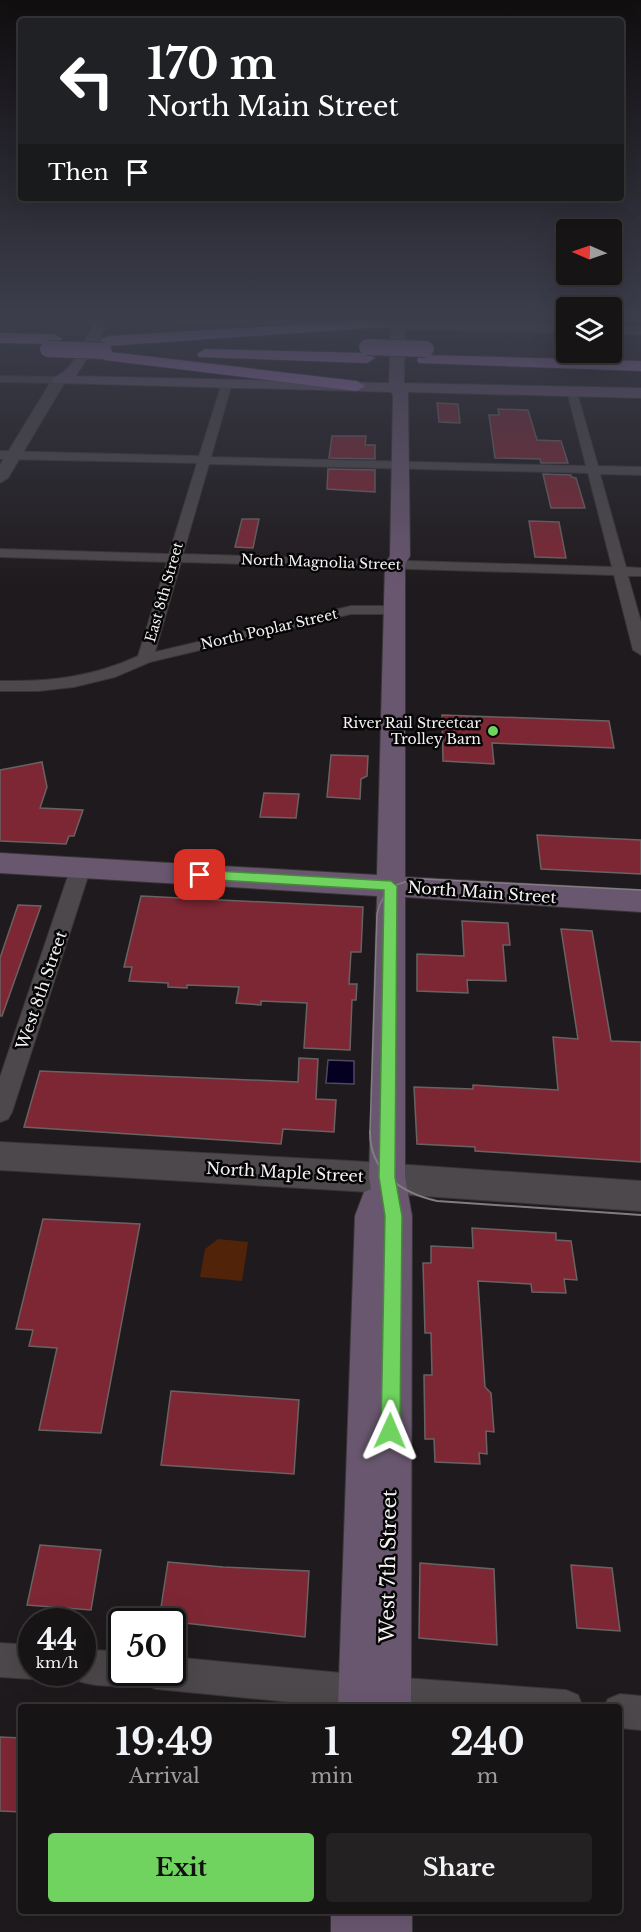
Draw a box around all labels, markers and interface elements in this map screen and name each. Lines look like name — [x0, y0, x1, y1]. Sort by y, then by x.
text: 170 m — [147, 38, 276, 90]
icon: left — [48, 42, 126, 120]
text: North Main Street — [147, 90, 399, 123]
icon: arrive — [121, 156, 154, 189]
text: Then — [48, 159, 109, 186]
north arrow — [556, 219, 622, 285]
map controls — [556, 219, 622, 363]
button: layers — [556, 297, 622, 363]
street label: East 8th Street — [141, 539, 187, 644]
street label: North Magnolia Street — [241, 550, 402, 574]
street label: North Poplar Street — [199, 604, 340, 653]
place label: River Rail Streetcar Trolley Barn — [342, 714, 481, 748]
marker: River Rail Streetcar Trolley Barn — [486, 724, 500, 738]
pin — [174, 849, 225, 900]
icon: arrive — [183, 858, 216, 891]
street label: North Main Street — [407, 877, 557, 907]
street label: West 8th Street — [11, 928, 71, 1053]
street label: North Maple Street — [206, 1158, 364, 1186]
position arrow — [358, 1399, 422, 1463]
street label: West 7th Street — [375, 1489, 401, 1644]
speed limit sign: 50 — [108, 1608, 186, 1686]
text: 44 — [37, 1621, 77, 1658]
text: km/h — [36, 1653, 78, 1672]
text: 19:49 — [115, 1720, 214, 1765]
text: 1 — [324, 1720, 340, 1765]
text: 240 — [450, 1720, 525, 1765]
text: Arrival — [129, 1764, 200, 1788]
text: min — [311, 1764, 353, 1788]
text: m — [477, 1764, 498, 1788]
button: Exit — [48, 1833, 314, 1902]
button: Share — [326, 1833, 592, 1902]

